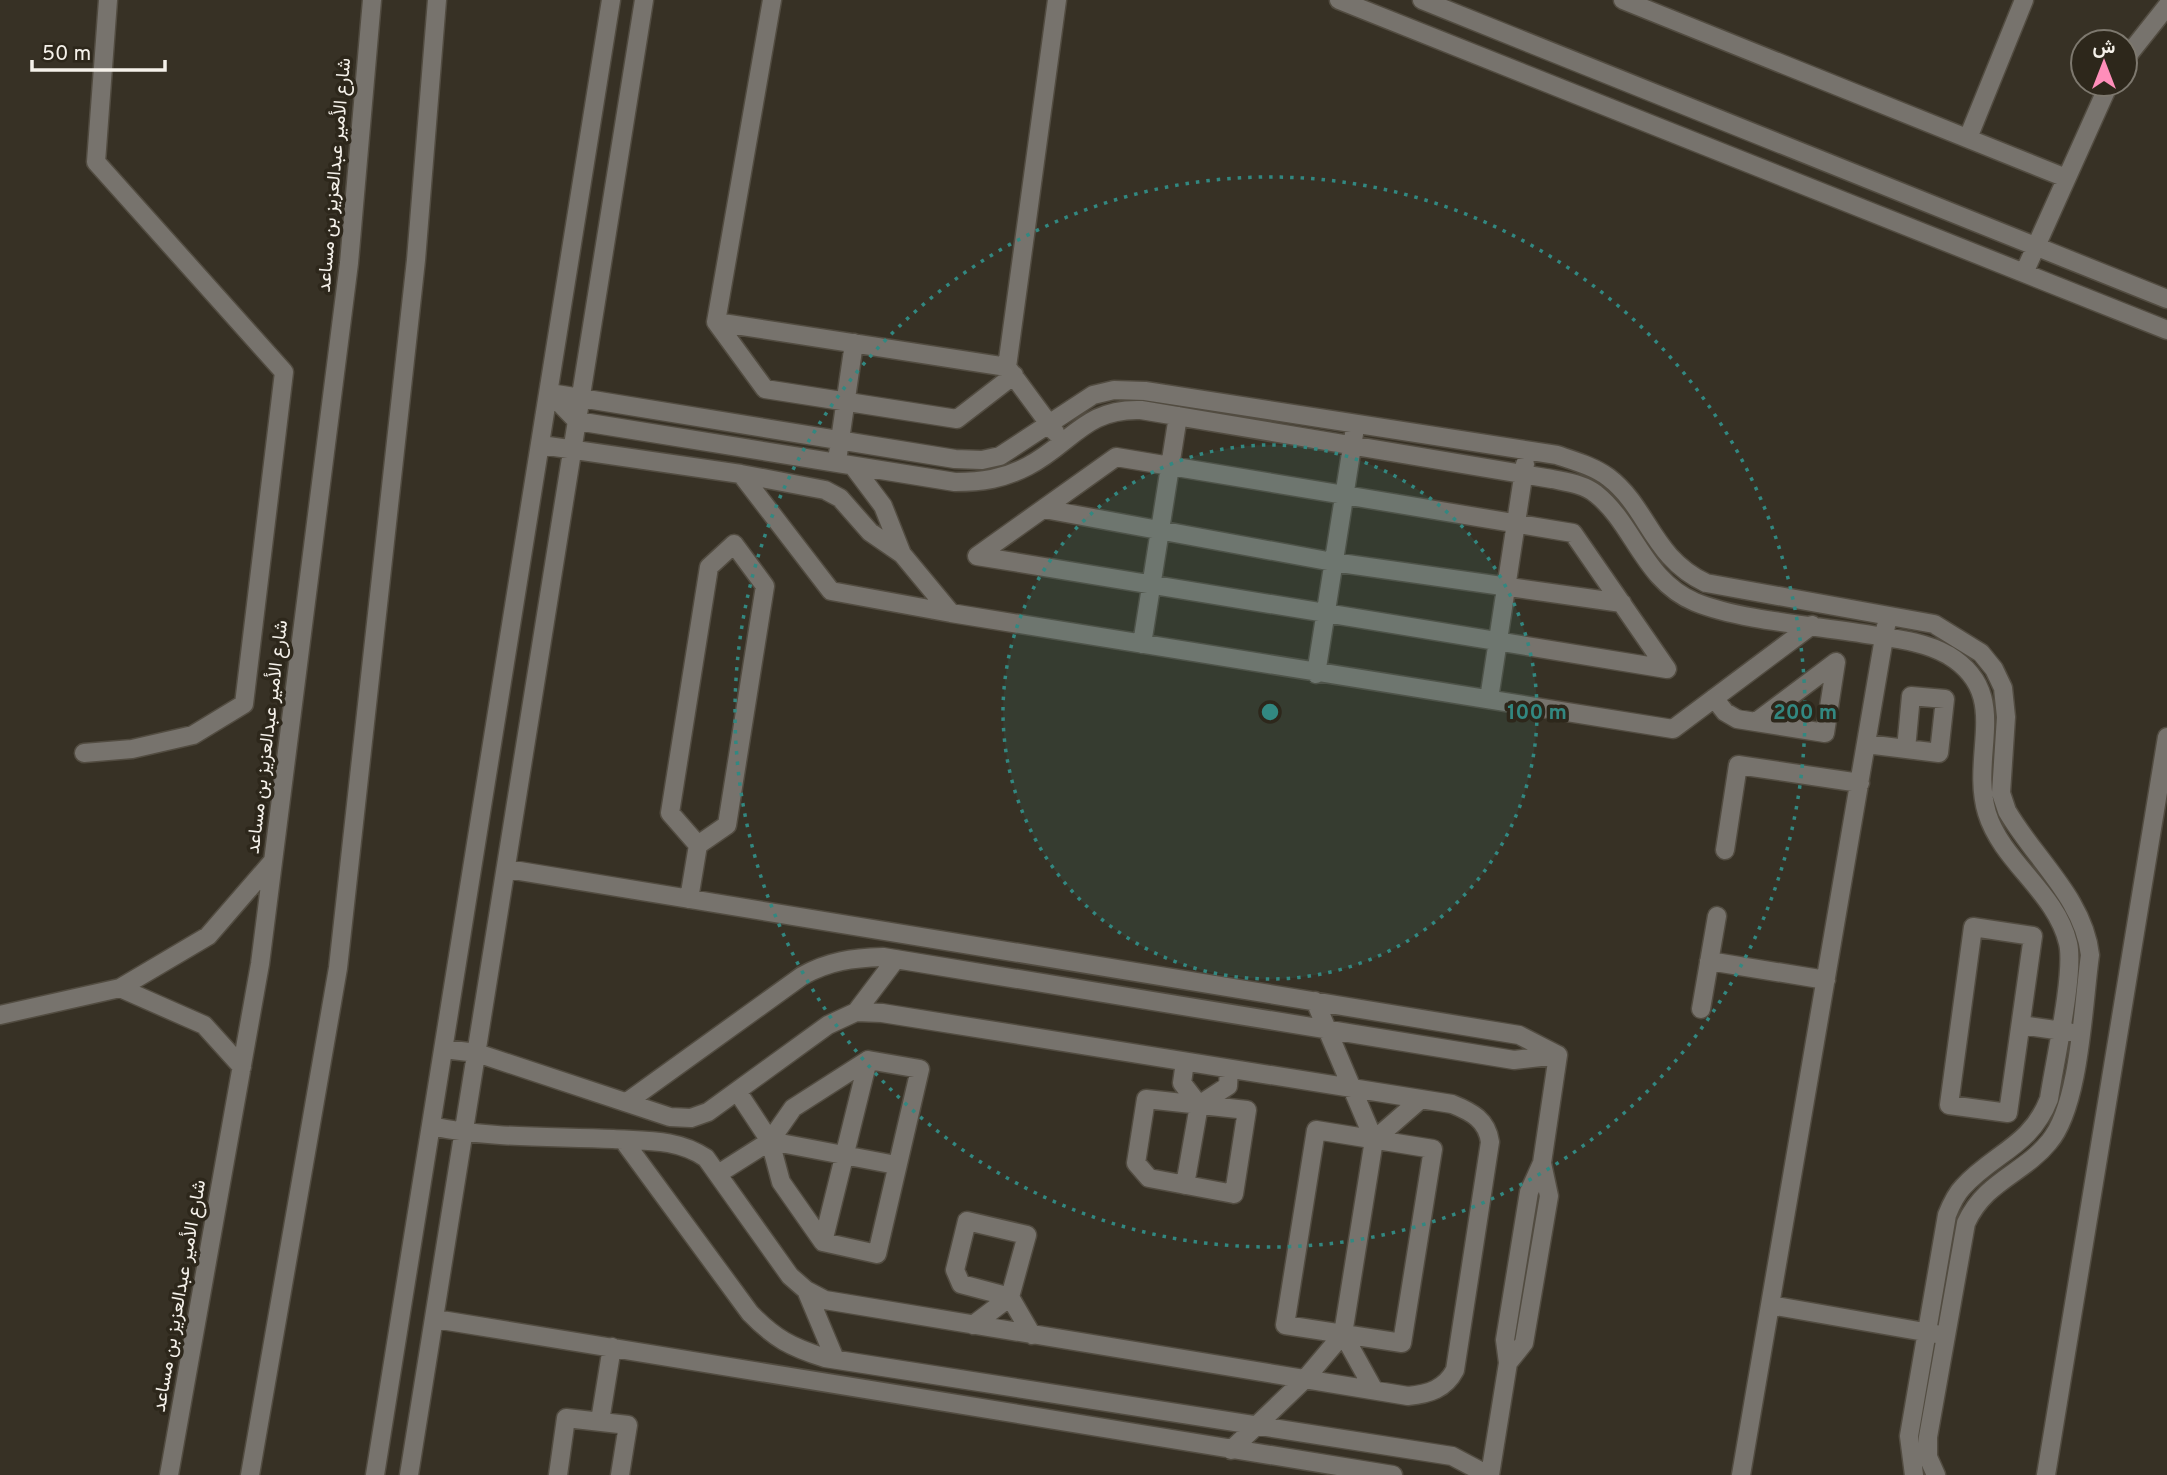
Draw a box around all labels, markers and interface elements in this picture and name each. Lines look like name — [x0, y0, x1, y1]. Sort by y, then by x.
scale bar — [32, 28, 164, 72]
north arrow — [2069, 28, 2139, 98]
text: ش — [2093, 36, 2116, 60]
text: 50 m — [42, 41, 91, 68]
street label: شارع الأمير عبدالعزيز بن مساعد — [313, 57, 357, 293]
street label: شارع الأمير عبدالعزيز بن مساعد — [242, 619, 294, 855]
centre of rings — [1258, 700, 1282, 724]
text: 100 m — [1507, 700, 1567, 727]
text: 200 m — [1773, 700, 1837, 727]
street label: شارع الأمير عبدالعزيز بن مساعد — [148, 1178, 212, 1414]

